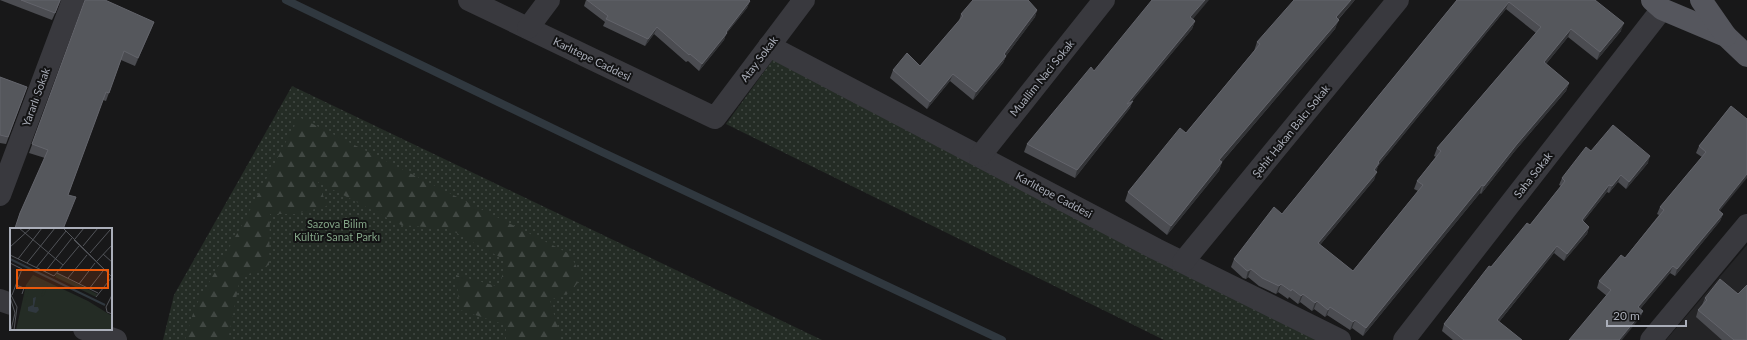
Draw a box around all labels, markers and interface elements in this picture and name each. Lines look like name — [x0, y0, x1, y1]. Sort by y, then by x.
street label: Atay Sokak — [737, 33, 780, 84]
street label: Karlıtepe Caddesi — [551, 34, 634, 83]
street label: Muallim Naci Sokak — [1007, 37, 1077, 119]
street label: Yararlı Sokak — [19, 65, 52, 128]
street label: Şehit Hakan Balcı Sokak — [1249, 81, 1332, 180]
street label: Saha Sokak — [1511, 149, 1555, 200]
street label: Karlıtepe Caddesi — [1014, 169, 1095, 220]
park label: Sazova Bilim Kültür Sanat Parkı — [294, 217, 380, 243]
inset map — [10, 228, 112, 330]
scale bar — [1607, 302, 1686, 328]
text: 20 m — [1613, 308, 1640, 323]

